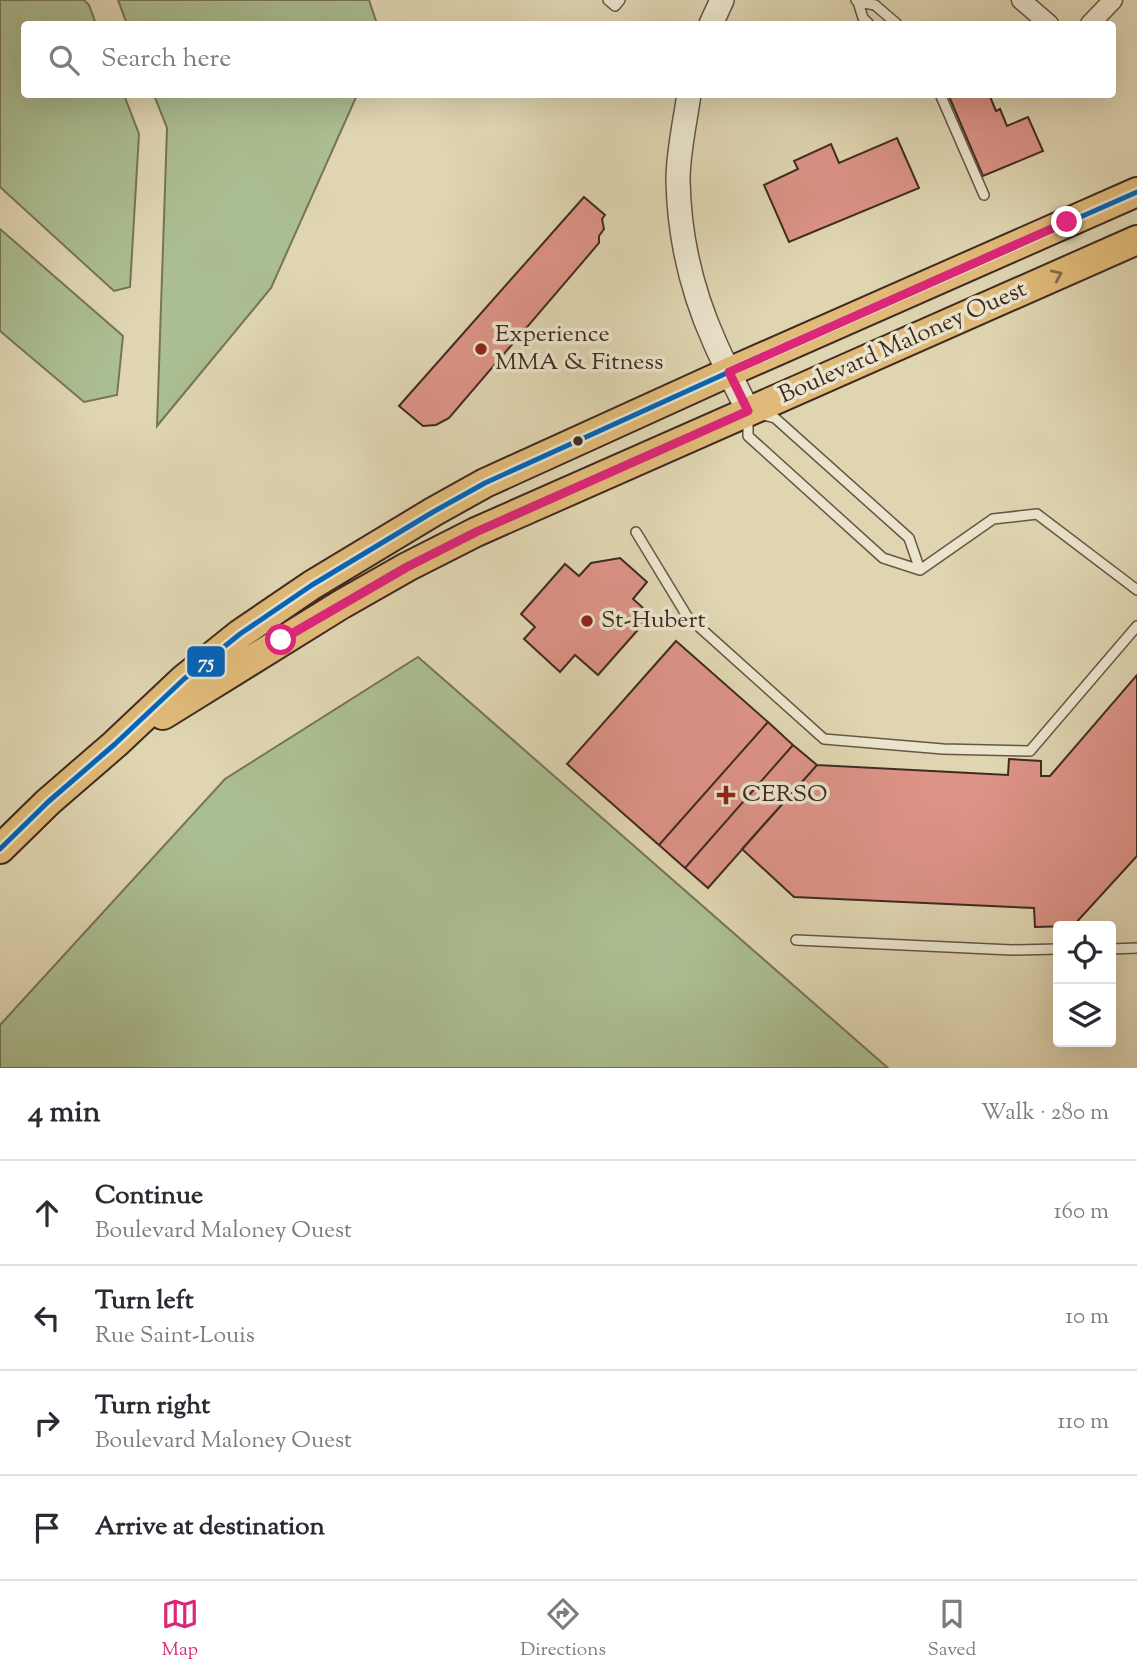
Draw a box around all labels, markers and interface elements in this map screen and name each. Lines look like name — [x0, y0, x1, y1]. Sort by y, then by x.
search box — [21, 21, 1116, 98]
icon: search — [45, 41, 83, 79]
text: Search here — [101, 41, 231, 78]
route end — [1051, 206, 1082, 237]
one-way arrow — [1050, 270, 1062, 284]
street label: Boulevard Maloney Ouest — [774, 273, 1032, 413]
place label: Experience MMA & Fitness — [495, 318, 663, 380]
marker: Experience MMA & Fitness — [473, 341, 489, 357]
unlabelled marker — [571, 434, 585, 448]
place label: St-Hubert — [601, 604, 706, 638]
marker: St-Hubert — [579, 613, 595, 629]
route start — [265, 624, 296, 655]
line badge: 75 — [186, 645, 226, 678]
text: 75 — [198, 650, 215, 677]
place label: CERSO — [742, 778, 828, 812]
marker: CERSO — [716, 785, 736, 805]
map controls — [1053, 921, 1116, 1047]
button: locate — [1053, 921, 1116, 984]
button: layers — [1053, 984, 1116, 1047]
text: 4 min — [28, 1092, 101, 1135]
text: Walk · 280 m — [981, 1097, 1109, 1130]
text: Continue — [95, 1178, 203, 1215]
icon: ahead — [28, 1194, 66, 1232]
text: 160 m — [1054, 1196, 1109, 1229]
text: Boulevard Maloney Ouest — [95, 1215, 352, 1248]
text: Turn left — [95, 1283, 194, 1320]
icon: left — [28, 1299, 66, 1337]
text: 10 m — [1065, 1301, 1109, 1334]
text: Rue Saint-Louis — [95, 1320, 255, 1353]
text: Turn right — [95, 1388, 210, 1425]
icon: right — [28, 1404, 66, 1442]
text: 110 m — [1058, 1406, 1109, 1439]
text: Boulevard Maloney Ouest — [95, 1425, 352, 1458]
icon: arrive — [28, 1509, 66, 1547]
text: Arrive at destination — [95, 1509, 325, 1546]
tab: Map — [161, 1595, 199, 1664]
tab: Directions — [520, 1595, 606, 1664]
tab: Saved — [927, 1595, 976, 1664]

